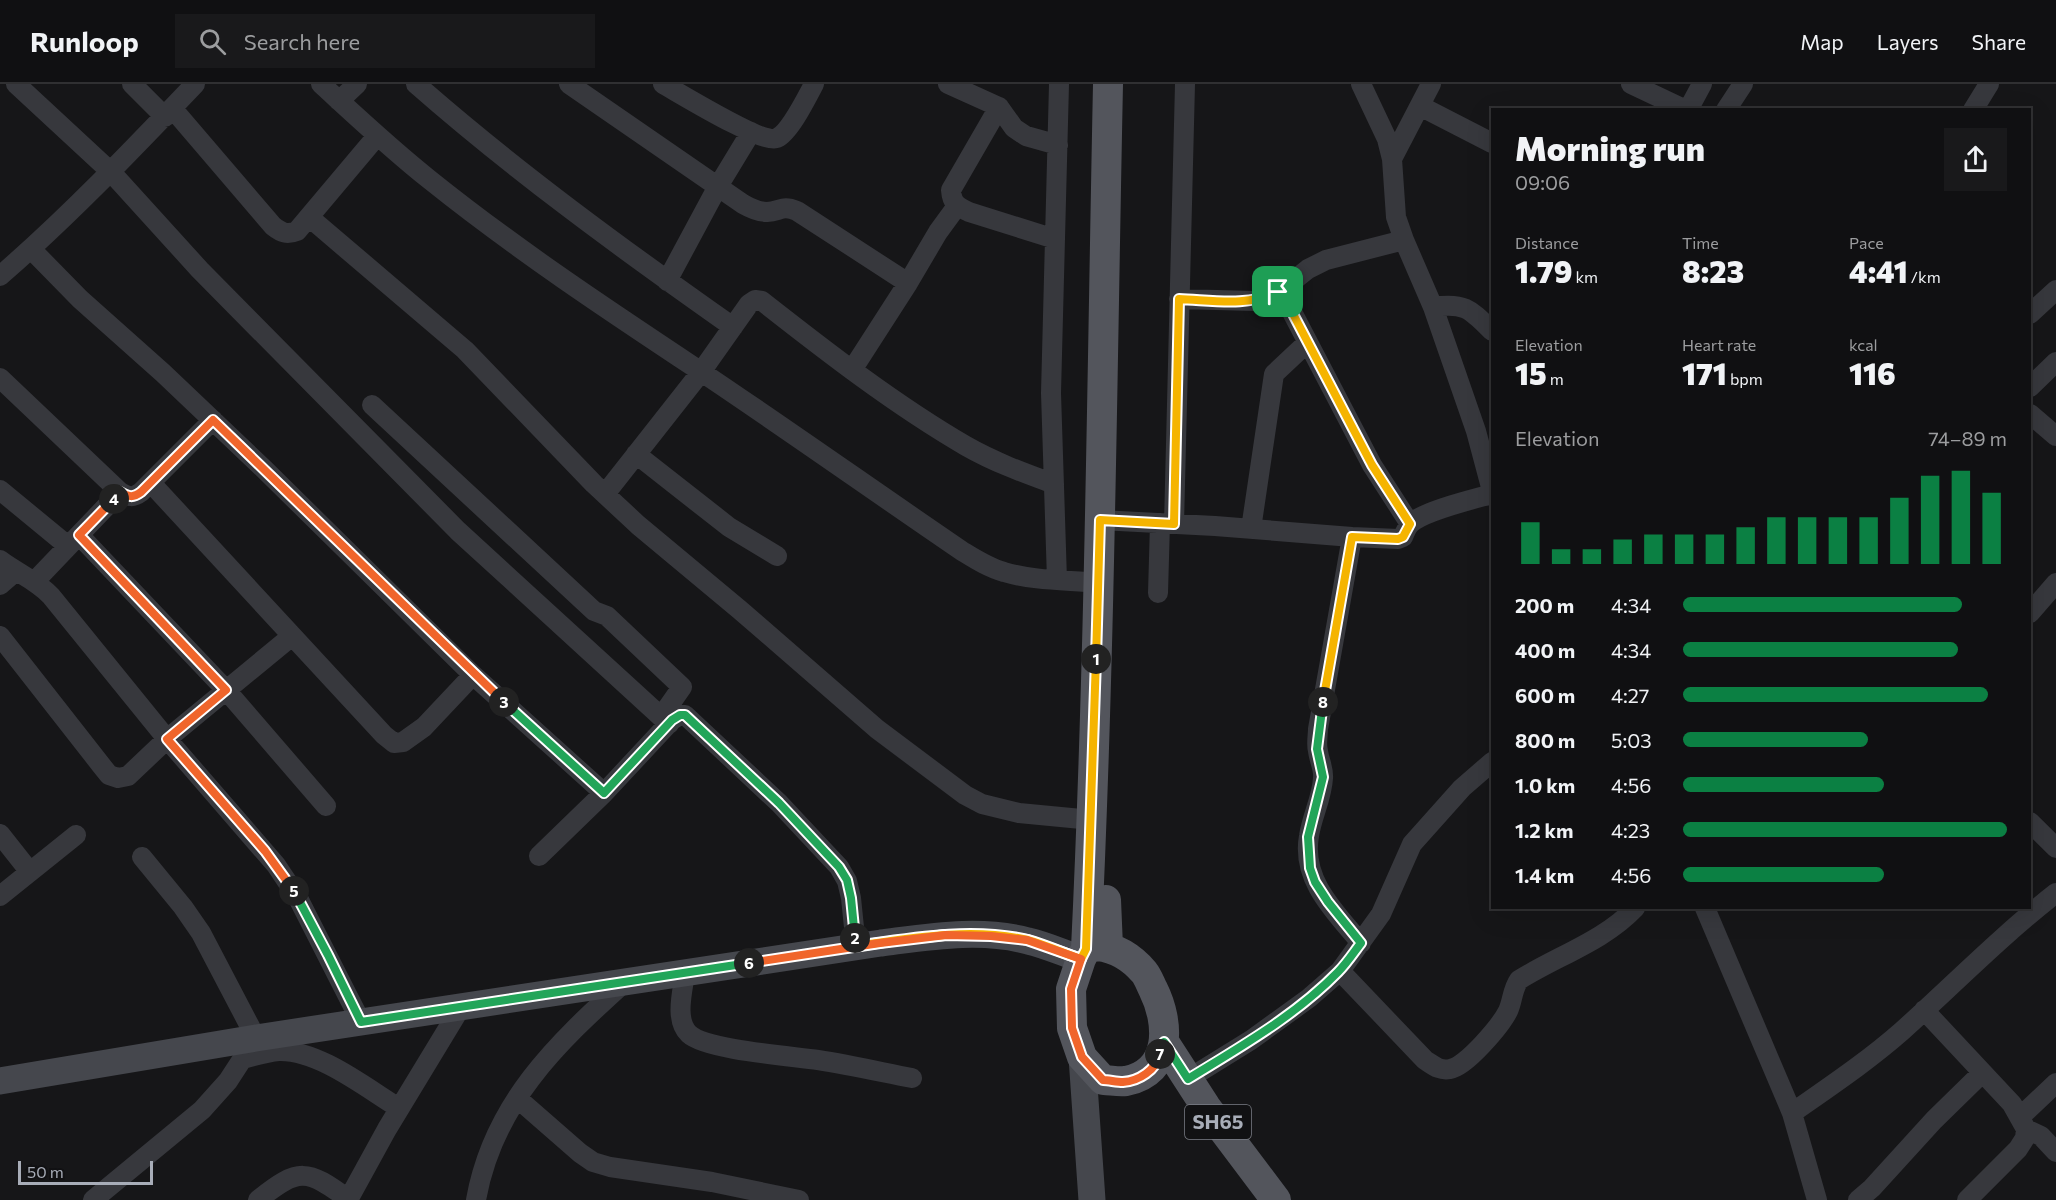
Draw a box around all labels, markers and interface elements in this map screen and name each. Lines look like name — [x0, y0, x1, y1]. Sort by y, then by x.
search box — [175, 14, 595, 68]
text: Runloop — [30, 24, 139, 58]
icon: search — [196, 25, 229, 58]
text: Search here — [244, 28, 360, 55]
text: Map — [1800, 29, 1844, 54]
text: Layers — [1877, 29, 1939, 54]
text: Share — [1972, 29, 2026, 54]
text: Morning run — [1515, 127, 1705, 168]
button: share — [1944, 128, 2007, 191]
text: 09:06 — [1515, 170, 1570, 194]
text: Distance — [1515, 233, 1579, 252]
text: Time — [1682, 233, 1719, 252]
text: Pace — [1849, 233, 1884, 252]
text: 1.79 — [1515, 252, 1572, 289]
text: 8:23 — [1682, 252, 1744, 289]
text: 4:41 — [1849, 252, 1908, 289]
pin — [1252, 266, 1303, 317]
text: km — [1572, 267, 1598, 286]
text: /km — [1908, 267, 1941, 286]
icon: arrive — [1261, 275, 1294, 308]
text: Elevation — [1515, 335, 1583, 354]
text: Heart rate — [1682, 335, 1756, 354]
text: kcal — [1849, 335, 1878, 354]
text: 15 — [1515, 354, 1547, 391]
text: 171 — [1682, 354, 1727, 391]
text: 116 — [1849, 354, 1896, 391]
text: m — [1547, 369, 1564, 388]
text: bpm — [1727, 369, 1763, 388]
text: Elevation — [1515, 426, 1600, 450]
text: 74–89 m — [1928, 426, 2007, 450]
pin: 4 — [99, 484, 129, 514]
text: 4 — [109, 489, 119, 508]
text: 200 m — [1515, 593, 1574, 617]
text: 4:34 — [1611, 593, 1651, 617]
text: 400 m — [1515, 638, 1575, 662]
text: 4:34 — [1611, 638, 1651, 662]
pin: 1 — [1081, 644, 1111, 674]
text: 1 — [1092, 649, 1100, 668]
text: 600 m — [1515, 683, 1575, 707]
text: 4:27 — [1611, 683, 1649, 707]
pin: 3 — [489, 687, 519, 717]
pin: 8 — [1308, 687, 1338, 717]
text: 3 — [499, 692, 509, 711]
text: 8 — [1318, 692, 1328, 711]
text: 800 m — [1515, 728, 1575, 752]
text: 5:03 — [1611, 728, 1652, 752]
text: 1.0 km — [1515, 773, 1575, 797]
text: 4:56 — [1611, 773, 1651, 797]
text: 1.2 km — [1515, 818, 1573, 842]
text: 4:23 — [1611, 818, 1650, 842]
text: 1.4 km — [1515, 863, 1574, 887]
text: 4:56 — [1611, 863, 1651, 887]
pin: 5 — [279, 876, 309, 906]
text: 5 — [289, 881, 299, 900]
pin: 2 — [840, 923, 870, 953]
text: 2 — [850, 928, 860, 947]
pin: 6 — [734, 948, 764, 978]
text: 6 — [744, 953, 754, 972]
pin: 7 — [1145, 1039, 1175, 1069]
text: 7 — [1156, 1044, 1164, 1063]
road number: SH65 — [1185, 1105, 1251, 1139]
scale bar — [18, 1158, 153, 1186]
text: 50 m — [27, 1162, 64, 1181]

